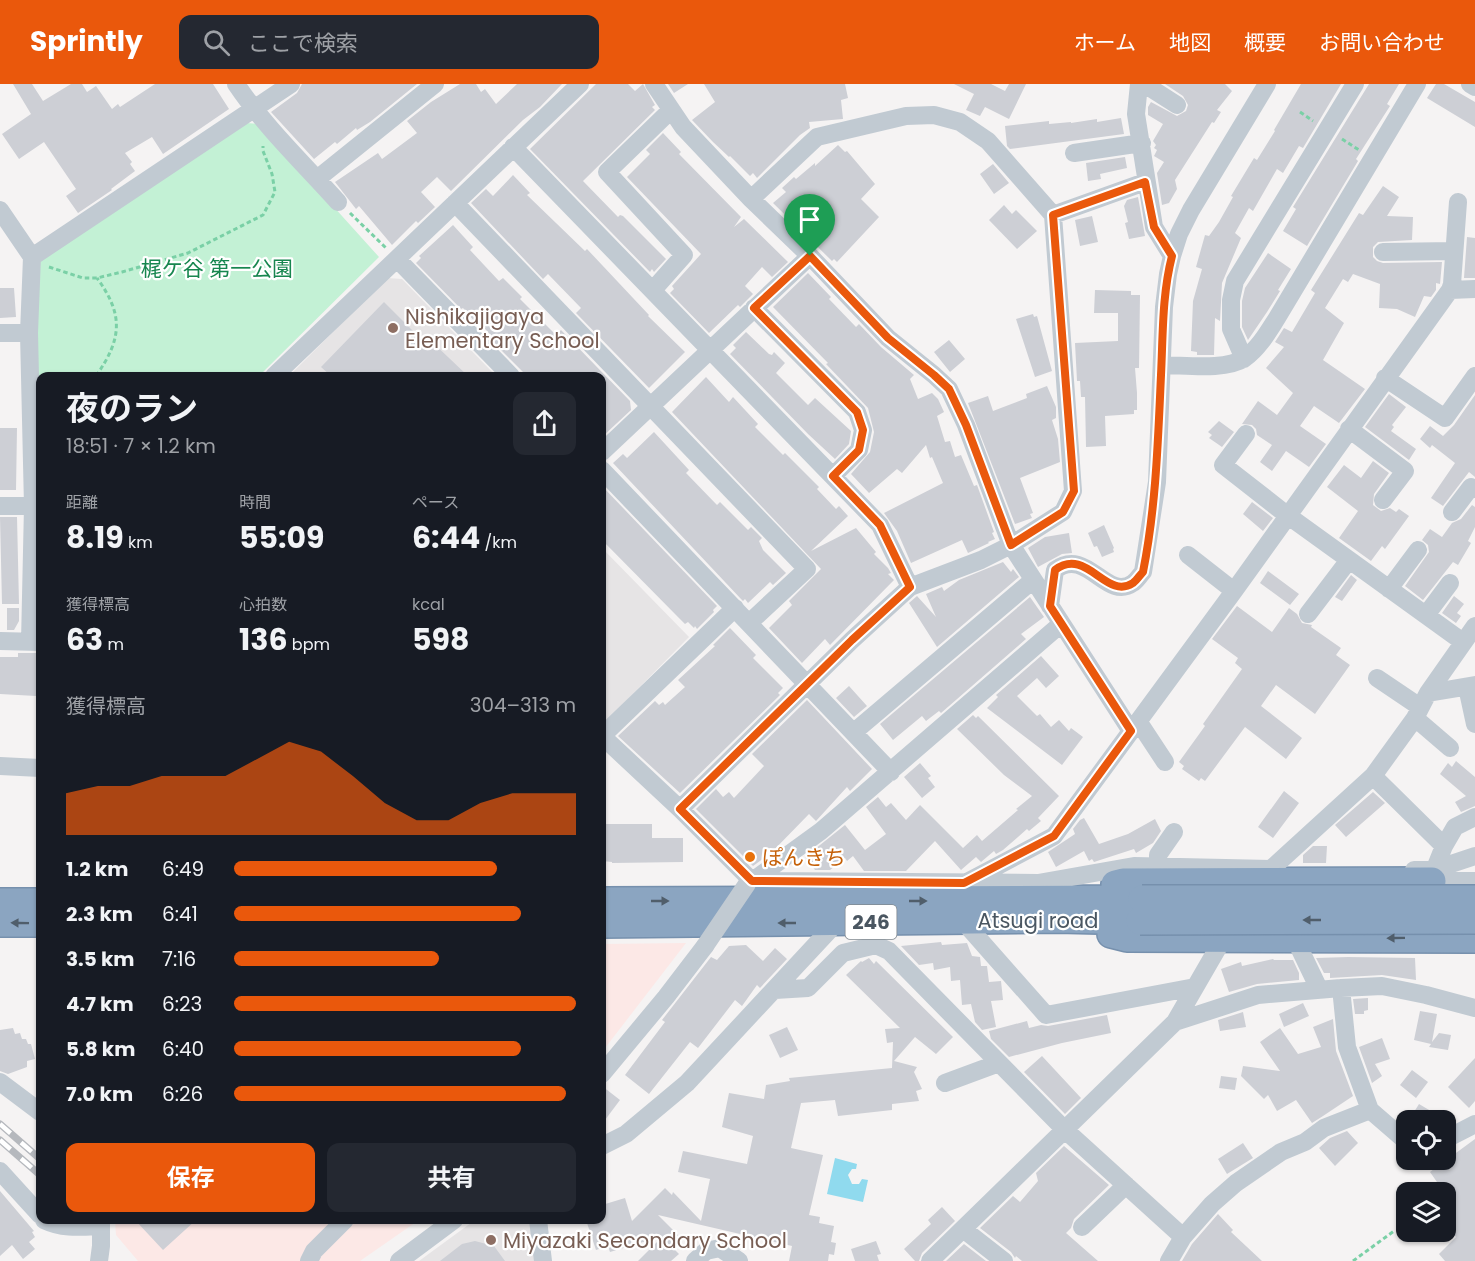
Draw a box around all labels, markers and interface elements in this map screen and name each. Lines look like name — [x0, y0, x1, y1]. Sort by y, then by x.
search box — [179, 15, 599, 69]
text: Sprintly — [30, 22, 143, 61]
icon: search — [200, 26, 233, 59]
text: ここで検索 — [248, 28, 358, 59]
text: ホーム — [1074, 28, 1136, 57]
text: 地図 — [1169, 28, 1211, 57]
text: 概要 — [1244, 28, 1286, 57]
text: お問い合わせ — [1319, 28, 1445, 57]
pin — [784, 194, 835, 256]
icon: arrive — [793, 203, 826, 236]
park label: 梶ケ谷 第一公園 — [141, 254, 293, 283]
place label: Nishikajigaya Elementary School — [405, 302, 600, 355]
marker: Nishikajigaya Elementary School — [386, 321, 400, 335]
text: 夜のラン — [66, 385, 198, 432]
button: share — [513, 392, 576, 455]
text: 18:51 · 7 × 1.2 km — [66, 432, 216, 460]
text: 距離 — [66, 491, 98, 514]
text: 時間 — [239, 491, 271, 514]
text: ペース — [412, 491, 459, 514]
text: 8.19 — [66, 516, 124, 559]
text: 55:09 — [239, 516, 325, 559]
text: 6:44 — [412, 516, 480, 559]
text: km — [124, 531, 153, 554]
text: /km — [480, 531, 517, 554]
text: 獲得標高 — [66, 593, 130, 616]
text: 心拍数 — [239, 593, 287, 616]
text: kcal — [412, 593, 445, 616]
text: 63 — [66, 618, 103, 661]
text: 136 — [239, 618, 288, 661]
text: 598 — [412, 618, 469, 661]
text: m — [103, 633, 124, 656]
text: bpm — [288, 633, 330, 656]
text: 304–313 m — [470, 691, 576, 719]
text: 獲得標高 — [66, 692, 146, 720]
place label: ぽんきち — [762, 843, 846, 872]
marker: ぽんきち — [743, 850, 757, 864]
text: 1.2 km — [66, 855, 128, 883]
text: 6:49 — [162, 855, 204, 883]
one-way arrow — [650, 896, 669, 906]
one-way arrow — [908, 896, 927, 906]
text: 2.3 km — [66, 900, 133, 928]
text: 6:41 — [162, 900, 198, 928]
road number: 246 — [846, 905, 896, 939]
street label: Atsugi road — [978, 906, 1098, 935]
one-way arrow — [1302, 915, 1321, 925]
one-way arrow — [11, 918, 30, 928]
one-way arrow — [778, 918, 797, 928]
one-way arrow — [1386, 933, 1405, 943]
text: 3.5 km — [66, 945, 135, 973]
text: 7:16 — [162, 945, 196, 973]
text: 4.7 km — [66, 990, 134, 1018]
text: 6:23 — [162, 990, 202, 1018]
text: 5.8 km — [66, 1035, 135, 1063]
text: 6:40 — [162, 1035, 204, 1063]
text: 7.0 km — [66, 1080, 133, 1108]
text: 6:26 — [162, 1080, 203, 1108]
map controls — [1396, 1110, 1456, 1242]
button: locate — [1396, 1110, 1456, 1170]
button: 保存 — [66, 1143, 315, 1212]
button: 共有 — [327, 1143, 576, 1212]
button: layers — [1396, 1182, 1456, 1242]
place label: Miyazaki Secondary School — [503, 1226, 787, 1255]
marker: Miyazaki Secondary School — [484, 1233, 498, 1247]

